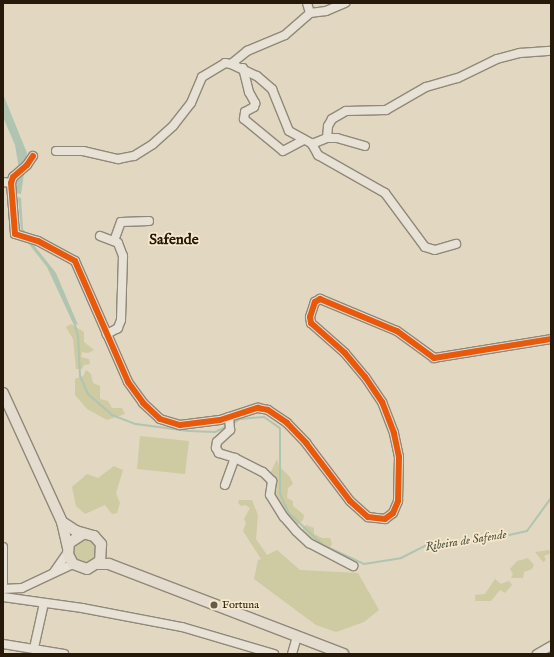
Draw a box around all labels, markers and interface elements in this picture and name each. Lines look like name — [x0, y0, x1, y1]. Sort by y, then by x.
district label: Safende — [149, 231, 199, 249]
water label: Ribeira de Safende — [424, 527, 508, 555]
place label: Fortuna — [222, 598, 259, 612]
marker: Fortuna — [209, 600, 219, 610]

